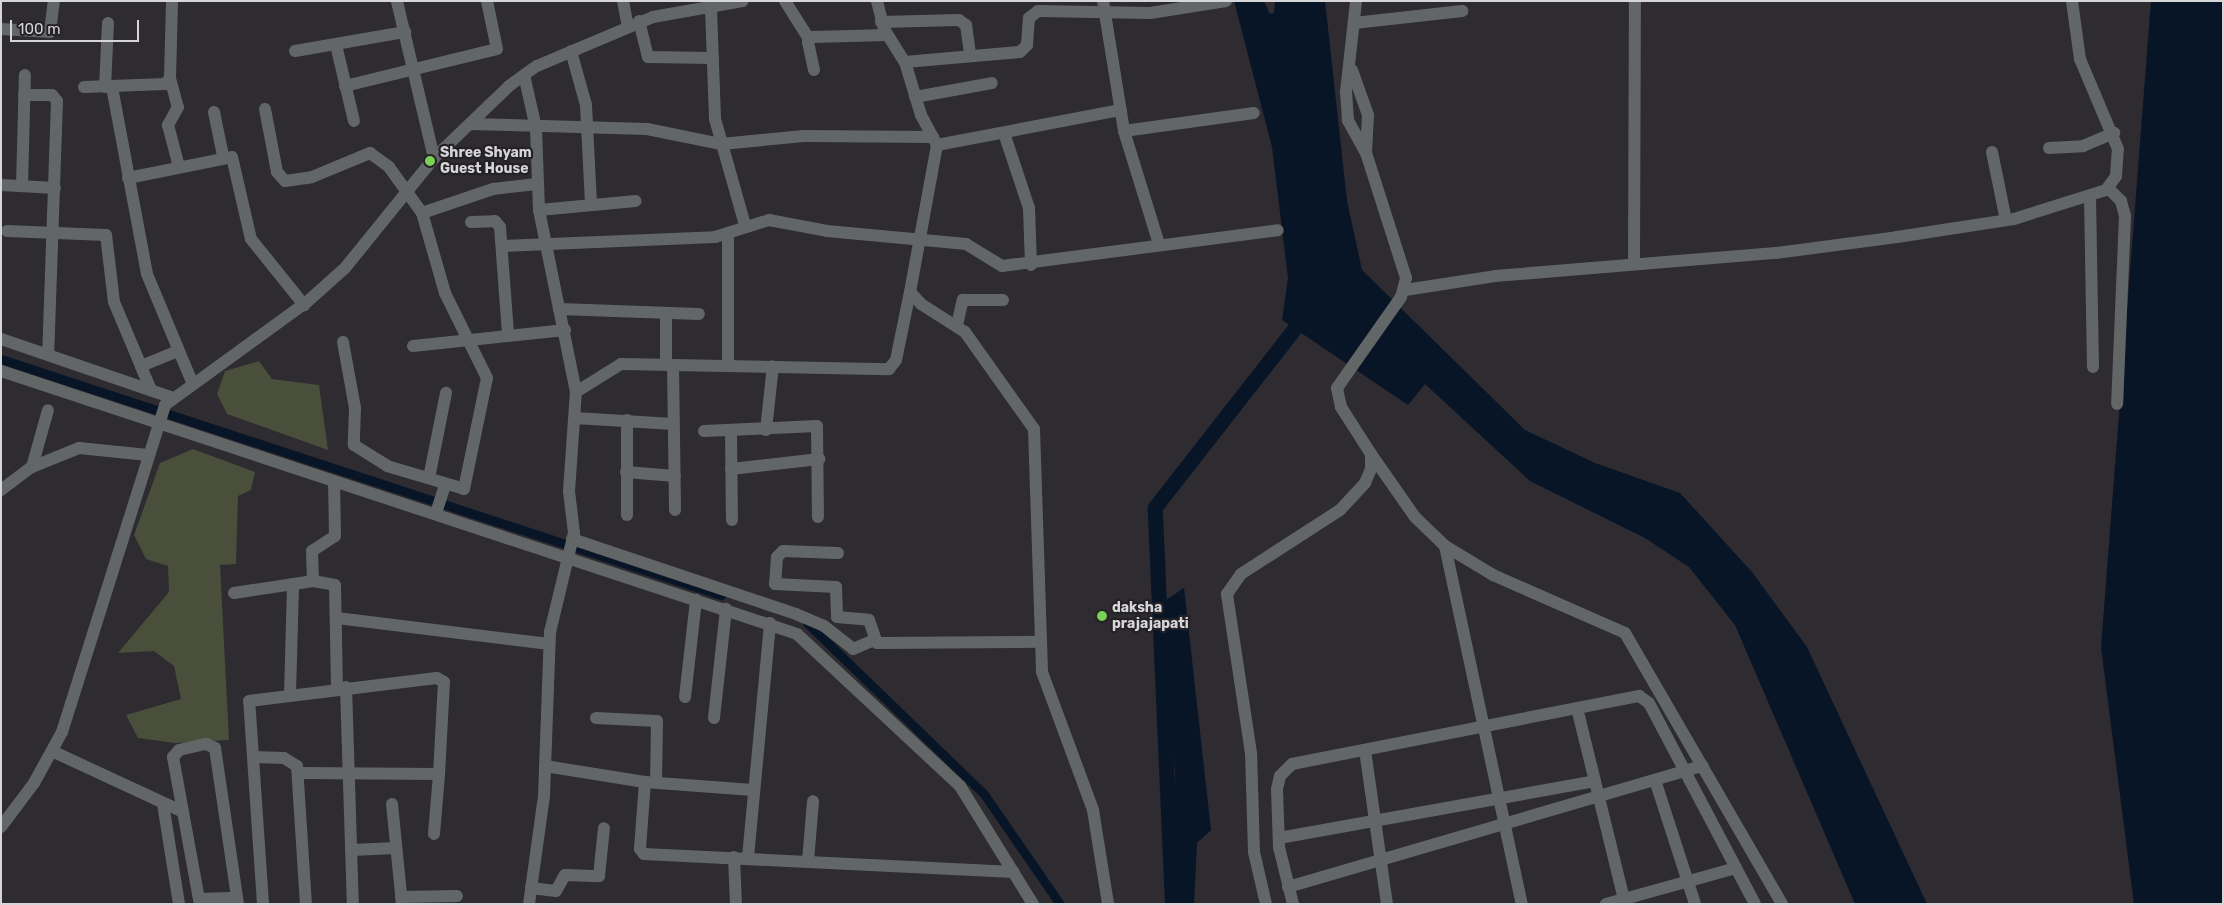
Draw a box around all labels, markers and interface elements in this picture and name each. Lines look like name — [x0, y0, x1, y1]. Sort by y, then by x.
scale bar — [12, 10, 141, 42]
text: 100 m — [18, 20, 60, 38]
place label: Shree Shyam Guest House — [440, 145, 532, 178]
marker: Shree Shyam Guest House — [424, 155, 436, 167]
place label: daksha prajajapati — [1112, 600, 1189, 632]
marker: daksha prajajapati — [1096, 610, 1108, 622]

